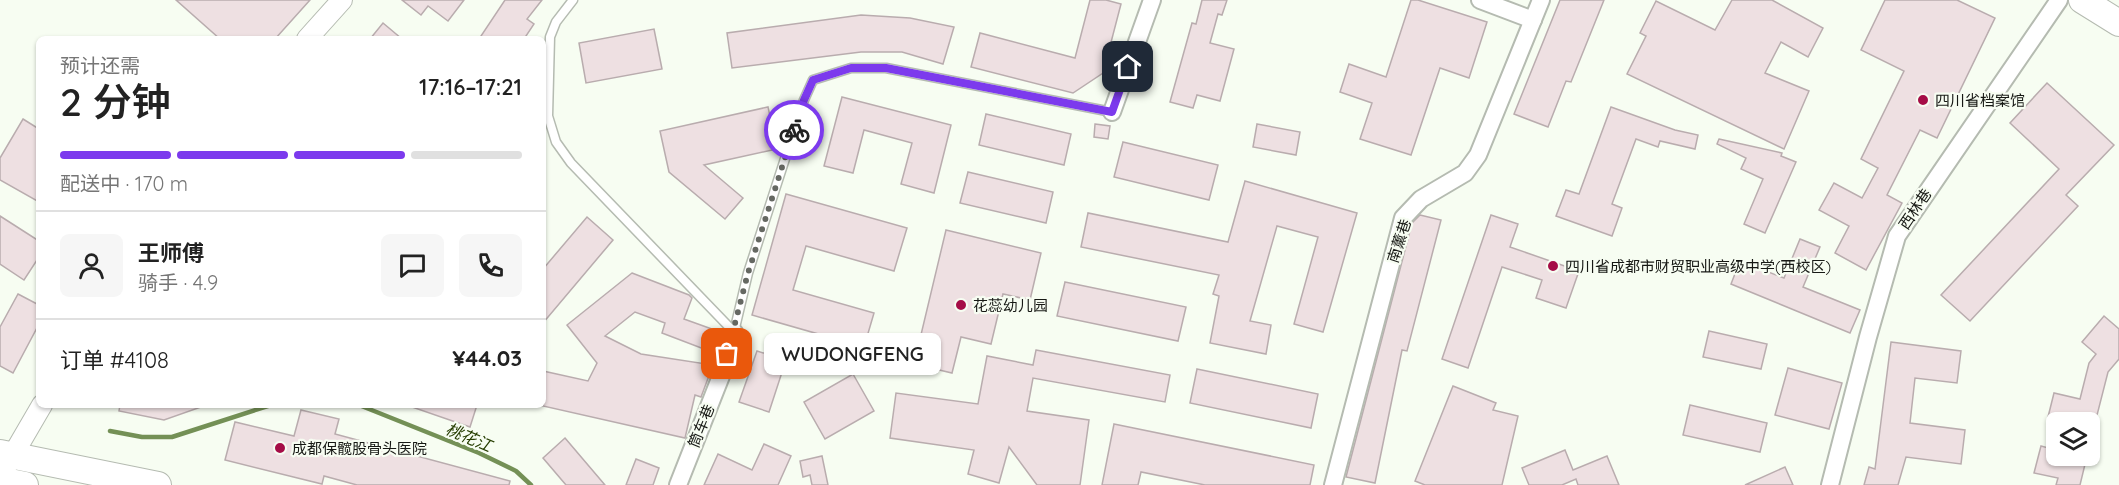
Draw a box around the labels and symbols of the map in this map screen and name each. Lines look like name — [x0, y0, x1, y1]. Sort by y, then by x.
pin — [1102, 41, 1153, 92]
place label: 四川省档案馆 — [1935, 91, 2025, 110]
marker: 四川省档案馆 — [1916, 93, 1930, 107]
courier — [764, 100, 824, 160]
street label: 西林巷 — [1895, 185, 1935, 233]
street label: 南薰巷 — [1383, 217, 1415, 265]
place label: 四川省成都市财贸职业高级中学(西校区) — [1565, 257, 1831, 276]
marker: 四川省成都市财贸职业高级中学(西校区) — [1546, 259, 1560, 273]
place label: 花蕊幼儿园 — [973, 296, 1048, 315]
marker: 花蕊幼儿园 — [954, 298, 968, 312]
pin — [701, 328, 752, 379]
callout: WUDONGFENG — [763, 333, 940, 375]
street label: 筒车巷 — [684, 402, 718, 450]
water label: 桃花江 — [443, 418, 497, 456]
place label: 成都保髋股骨头医院 — [292, 439, 427, 458]
marker: 成都保髋股骨头医院 — [273, 441, 287, 455]

